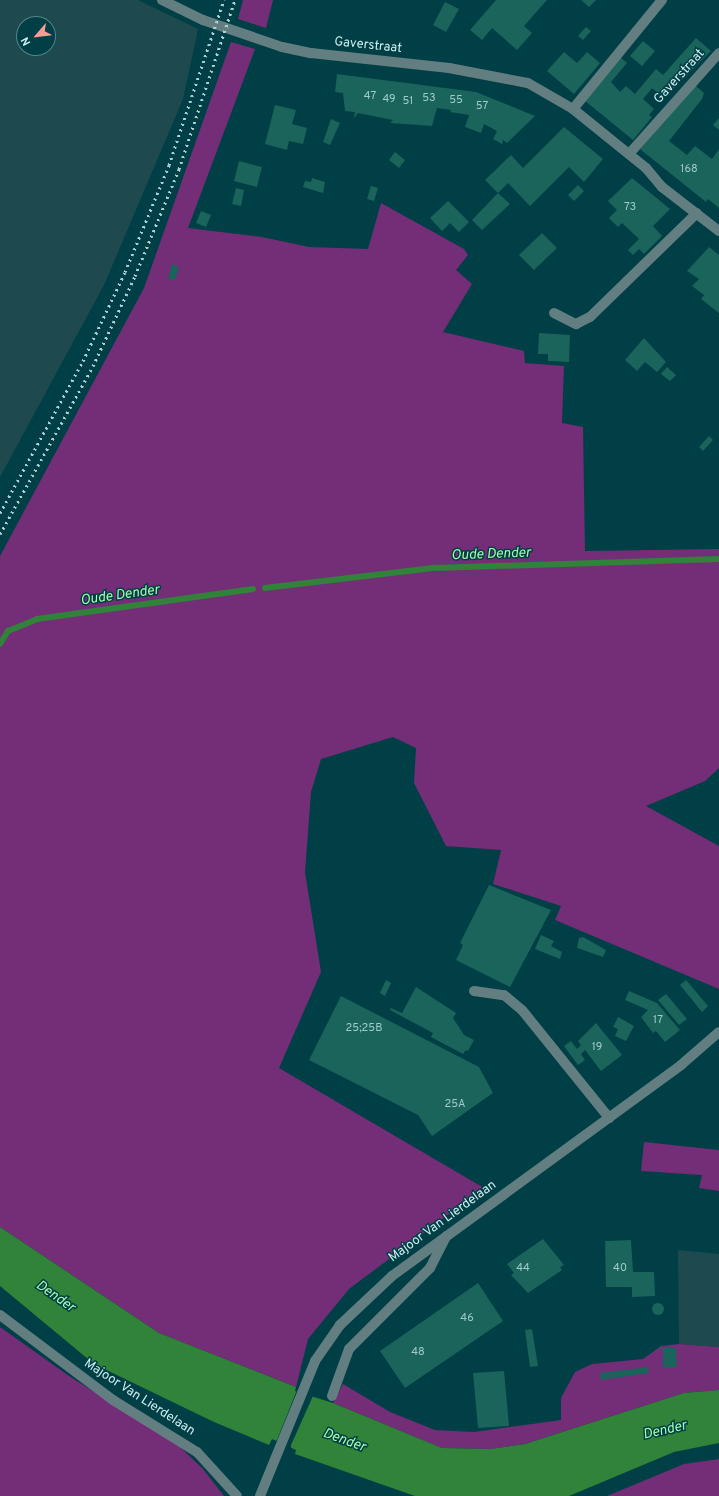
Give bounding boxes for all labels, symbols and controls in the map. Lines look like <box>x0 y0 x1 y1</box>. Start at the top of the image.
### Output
north arrow <box>16 16 56 56</box>
text: N <box>18 34 34 48</box>
street label: Gaverstraat <box>333 35 403 57</box>
street label: Gaverstraat <box>651 47 709 107</box>
house number: 47 <box>364 89 376 103</box>
house number: 53 <box>422 91 436 105</box>
house number: 49 <box>382 92 396 106</box>
house number: 55 <box>449 93 463 107</box>
house number: 51 <box>403 94 413 108</box>
house number: 57 <box>476 99 488 113</box>
house number: 168 <box>680 162 698 176</box>
house number: 73 <box>624 200 636 214</box>
water label: Oude Dender <box>451 545 531 565</box>
water label: Oude Dender <box>79 582 161 610</box>
house number: 17 <box>653 1013 663 1027</box>
house number: 25;25B <box>346 1021 382 1035</box>
house number: 19 <box>592 1040 602 1054</box>
house number: 25A <box>445 1097 465 1111</box>
street label: Majoor Van Lierdelaan <box>386 1178 500 1266</box>
house number: 44 <box>516 1261 530 1275</box>
house number: 40 <box>613 1261 627 1275</box>
water label: Dender <box>32 1277 78 1317</box>
house number: 46 <box>460 1311 474 1325</box>
house number: 48 <box>411 1345 425 1359</box>
street label: Majoor Van Lierdelaan <box>80 1356 198 1440</box>
water label: Dender <box>642 1418 688 1444</box>
water label: Dender <box>320 1426 368 1456</box>

